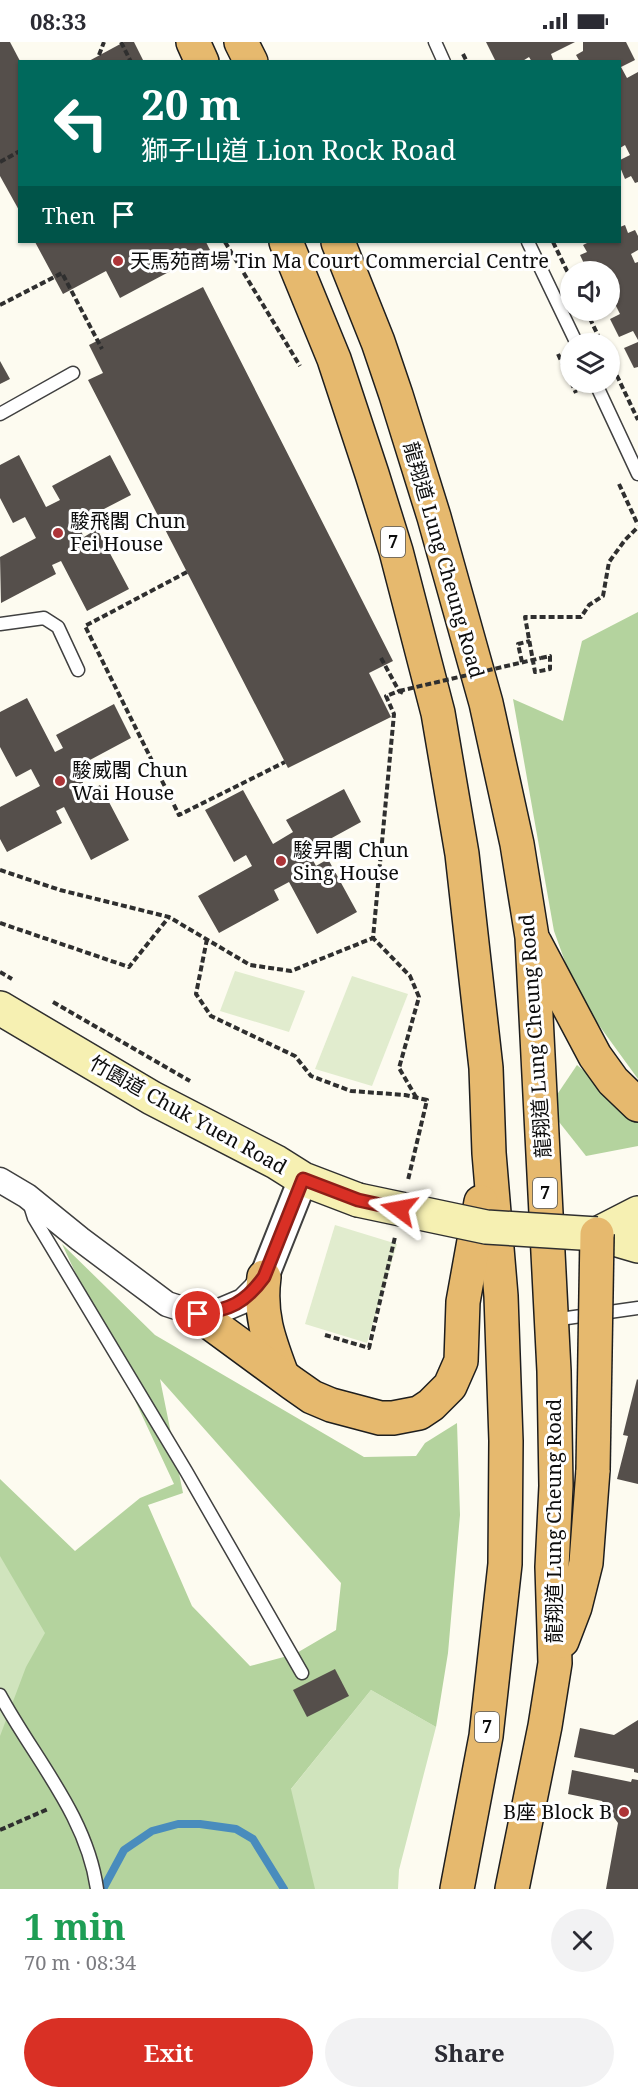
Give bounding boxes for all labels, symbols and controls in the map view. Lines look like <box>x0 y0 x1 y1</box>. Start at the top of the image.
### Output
text: 08:33 <box>30 6 86 36</box>
text: 20 m <box>141 75 241 132</box>
icon: left <box>42 84 120 162</box>
text: 獅子山道 Lion Rock Road <box>141 131 456 168</box>
icon: arrive <box>107 198 140 231</box>
text: Then <box>42 200 95 230</box>
place label: 天馬苑商場 Tin Ma Court Commercial Centre <box>130 247 549 274</box>
marker: 天馬苑商場 Tin Ma Court Commercial Centre <box>111 254 125 268</box>
map controls <box>560 261 620 393</box>
button: sound <box>560 261 620 321</box>
button: layers <box>560 333 620 393</box>
street label: 龍翔道 Lung Cheung Road <box>398 439 491 681</box>
place label: 駿飛閣 Chun Fei House <box>70 507 186 557</box>
marker: 駿飛閣 Chun Fei House <box>51 526 65 540</box>
road number: 7 <box>381 527 405 557</box>
place label: 駿威閣 Chun Wai House <box>72 756 188 806</box>
marker: 駿威閣 Chun Wai House <box>53 774 67 788</box>
place label: 駿昇閣 Chun Sing House <box>293 836 409 886</box>
marker: 駿昇閣 Chun Sing House <box>274 854 288 868</box>
street label: 龍翔道 Lung Cheung Road <box>513 913 557 1159</box>
street label: 竹園道 Chuk Yuen Road <box>85 1049 292 1180</box>
position arrow <box>367 1177 431 1241</box>
road number: 7 <box>533 1178 557 1208</box>
pin <box>172 1288 223 1339</box>
icon: arrive <box>181 1297 214 1330</box>
street label: 龍翔道 Lung Cheung Road <box>540 1399 567 1643</box>
road number: 7 <box>475 1712 499 1742</box>
place label: B座 Block B <box>503 1798 612 1825</box>
marker: B座 Block B <box>617 1805 631 1819</box>
text: 1 min <box>24 1902 126 1951</box>
button: close <box>551 1909 614 1972</box>
text: 70 m · 08:34 <box>24 1949 136 1976</box>
button: Exit <box>24 2018 313 2087</box>
button: Share <box>325 2018 614 2087</box>

